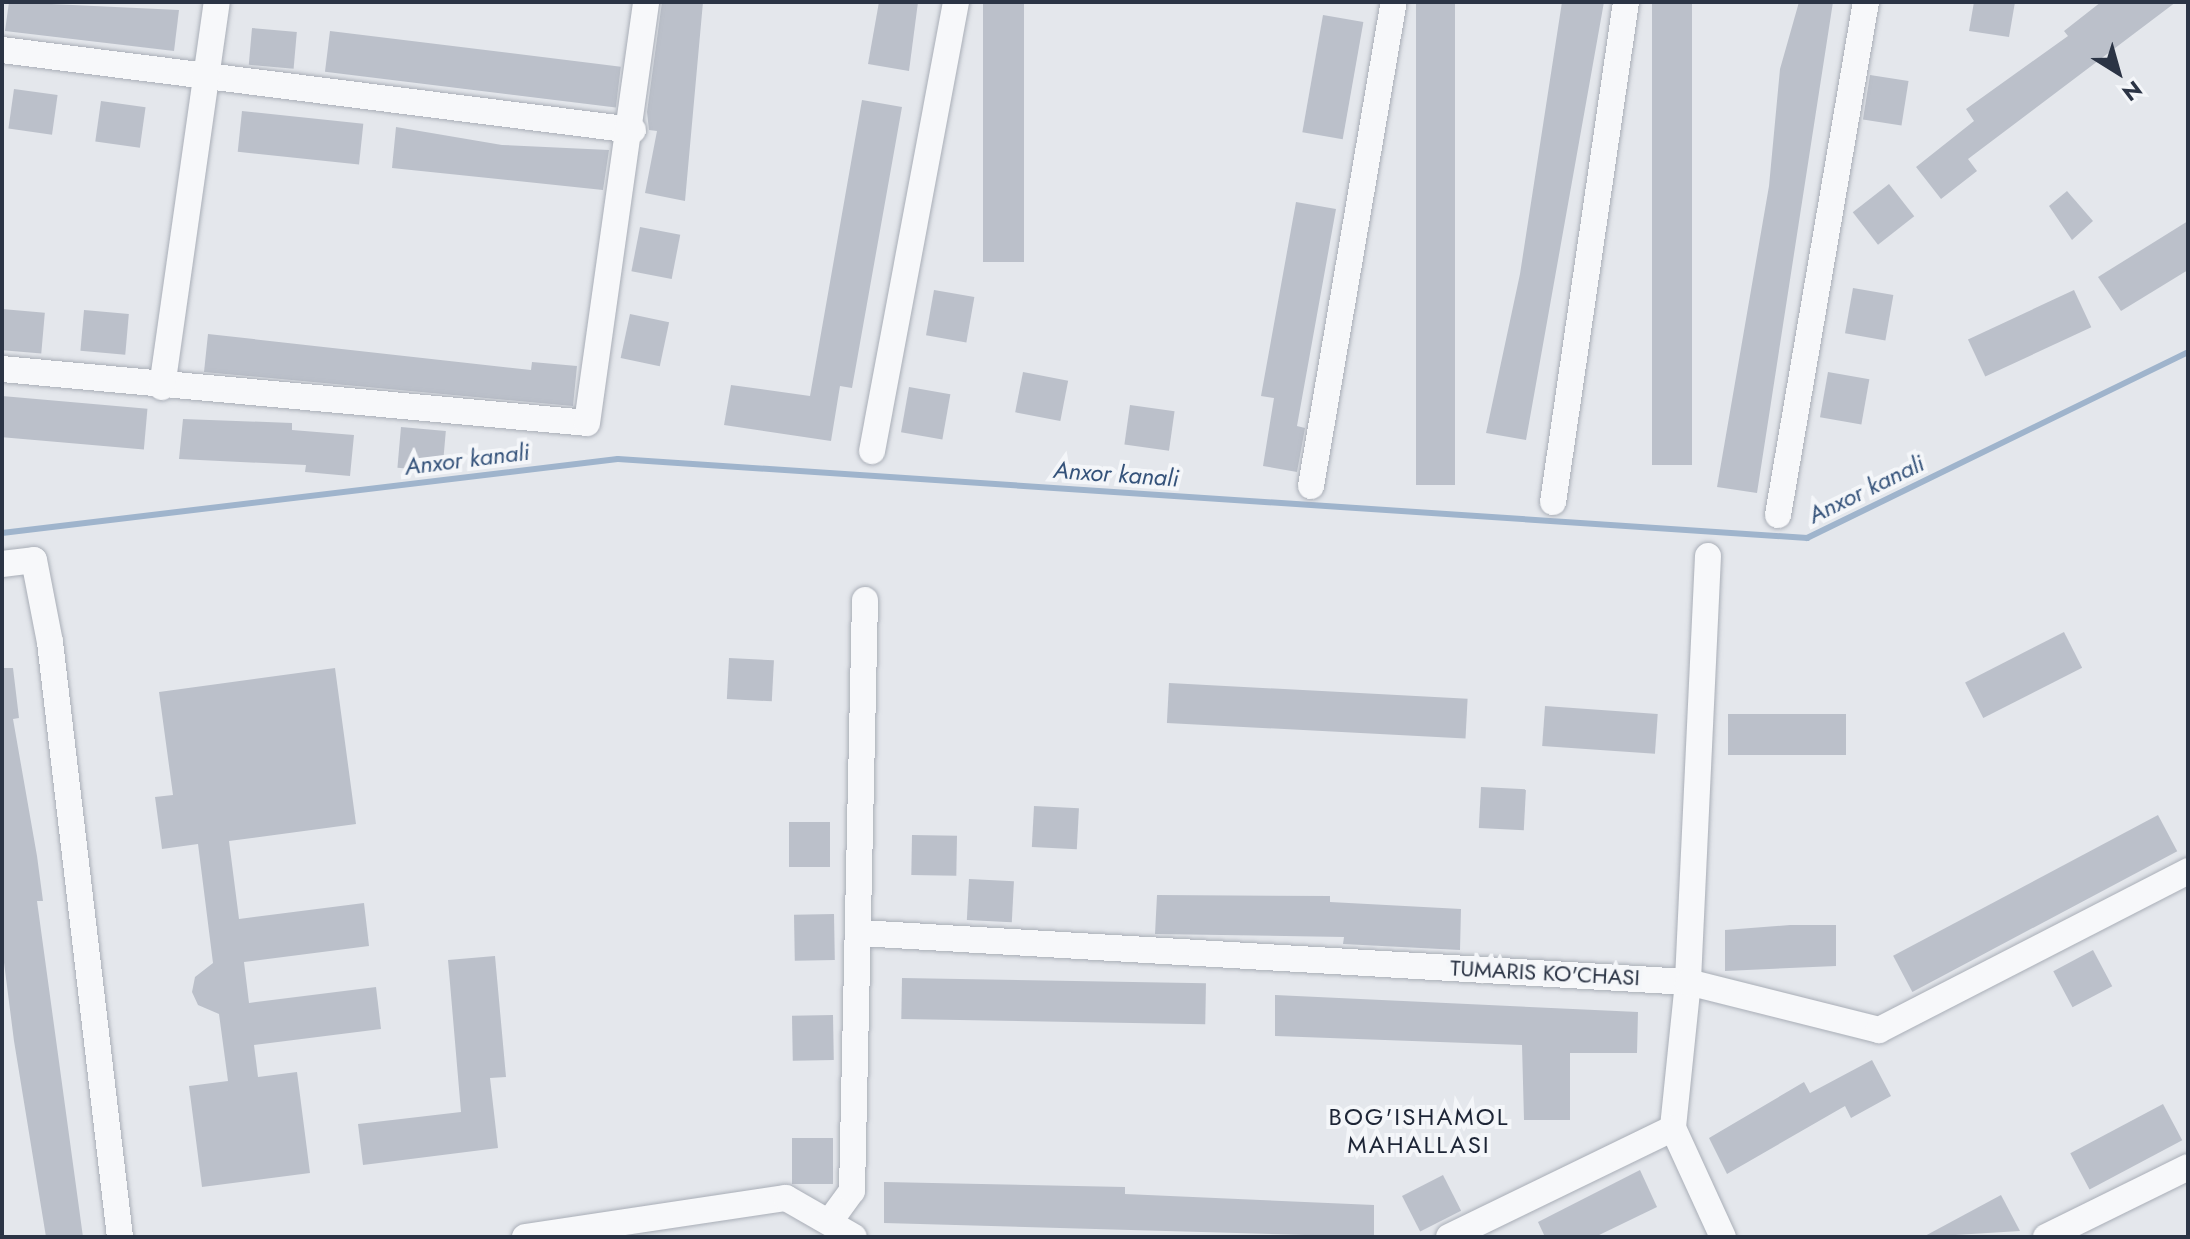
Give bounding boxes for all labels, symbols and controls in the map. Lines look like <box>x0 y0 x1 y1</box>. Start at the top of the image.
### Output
north arrow <box>2078 32 2158 112</box>
text: N <box>2116 73 2149 109</box>
water label: Anxor kanali <box>403 437 531 481</box>
water label: Anxor kanali <box>1803 449 1929 529</box>
water label: Anxor kanali <box>1052 455 1180 493</box>
street label: TUMARIS KO'CHASI <box>1450 955 1640 991</box>
district label: BOG'ISHAMOL MAHALLASI <box>1328 1103 1510 1159</box>

